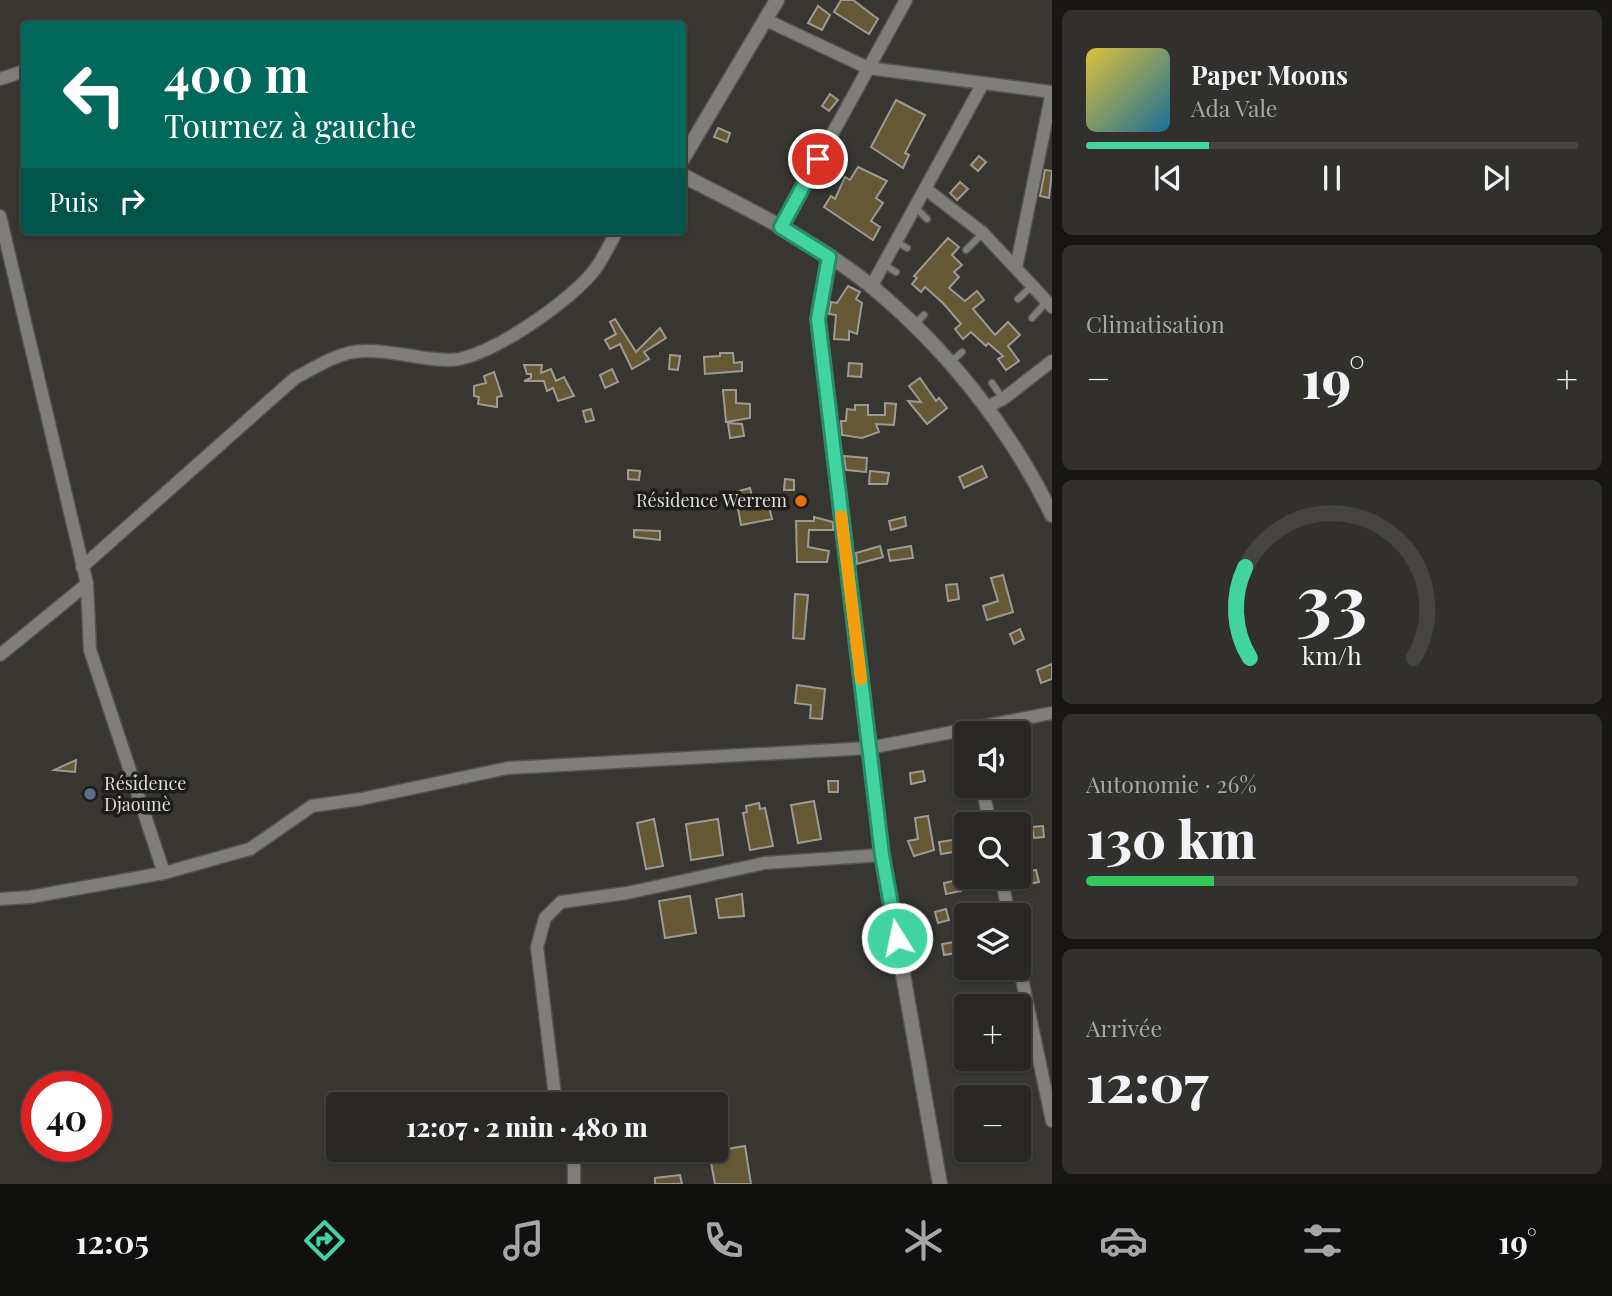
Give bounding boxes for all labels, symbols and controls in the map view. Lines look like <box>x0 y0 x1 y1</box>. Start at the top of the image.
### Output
text: 400 m <box>164 40 309 105</box>
icon: left <box>49 49 140 140</box>
text: Paper Moons <box>1191 57 1348 92</box>
text: Ada Vale <box>1191 92 1278 123</box>
text: Tournez à gauche <box>164 103 417 146</box>
pin <box>788 129 848 189</box>
icon: arrive <box>799 140 837 178</box>
icon: previous <box>1149 159 1187 197</box>
icon: pause <box>1313 159 1351 197</box>
icon: next <box>1477 159 1515 197</box>
icon: right <box>113 182 151 220</box>
text: Puis <box>49 184 99 219</box>
text: Climatisation <box>1086 308 1225 339</box>
text: 19° <box>1302 343 1365 412</box>
text: − <box>1086 352 1111 403</box>
text: + <box>1556 352 1578 403</box>
place label: Résidence Werrem <box>636 488 787 512</box>
marker: Résidence Werrem <box>793 493 809 509</box>
text: 33 <box>1296 549 1368 646</box>
text: km/h <box>1302 638 1362 671</box>
map controls <box>954 721 1031 1162</box>
button: sound <box>954 721 1031 798</box>
text: Autonomie · 26% <box>1086 768 1257 799</box>
place label: Résidence Djaounè <box>104 771 186 816</box>
marker: Résidence Djaounè <box>82 786 98 802</box>
text: 130 km <box>1086 803 1256 872</box>
button: search <box>954 812 1031 889</box>
position arrow <box>860 901 934 975</box>
button: layers <box>954 903 1031 980</box>
button: + <box>954 994 1031 1071</box>
text: Arrivée <box>1086 1012 1162 1043</box>
text: 12:07 <box>1086 1047 1209 1116</box>
speed limit sign: 40 <box>21 1071 112 1162</box>
button: − <box>954 1085 1031 1162</box>
text: 12:07 · 2 min · 480 m <box>406 1109 648 1144</box>
icon: directions <box>300 1216 349 1265</box>
icon: music <box>499 1216 548 1265</box>
icon: phone <box>699 1216 748 1265</box>
icon: climate <box>899 1216 948 1265</box>
icon: car <box>1099 1216 1148 1265</box>
icon: filters <box>1298 1216 1347 1265</box>
text: 12:05 <box>75 1219 149 1262</box>
text: 19° <box>1498 1219 1537 1262</box>

